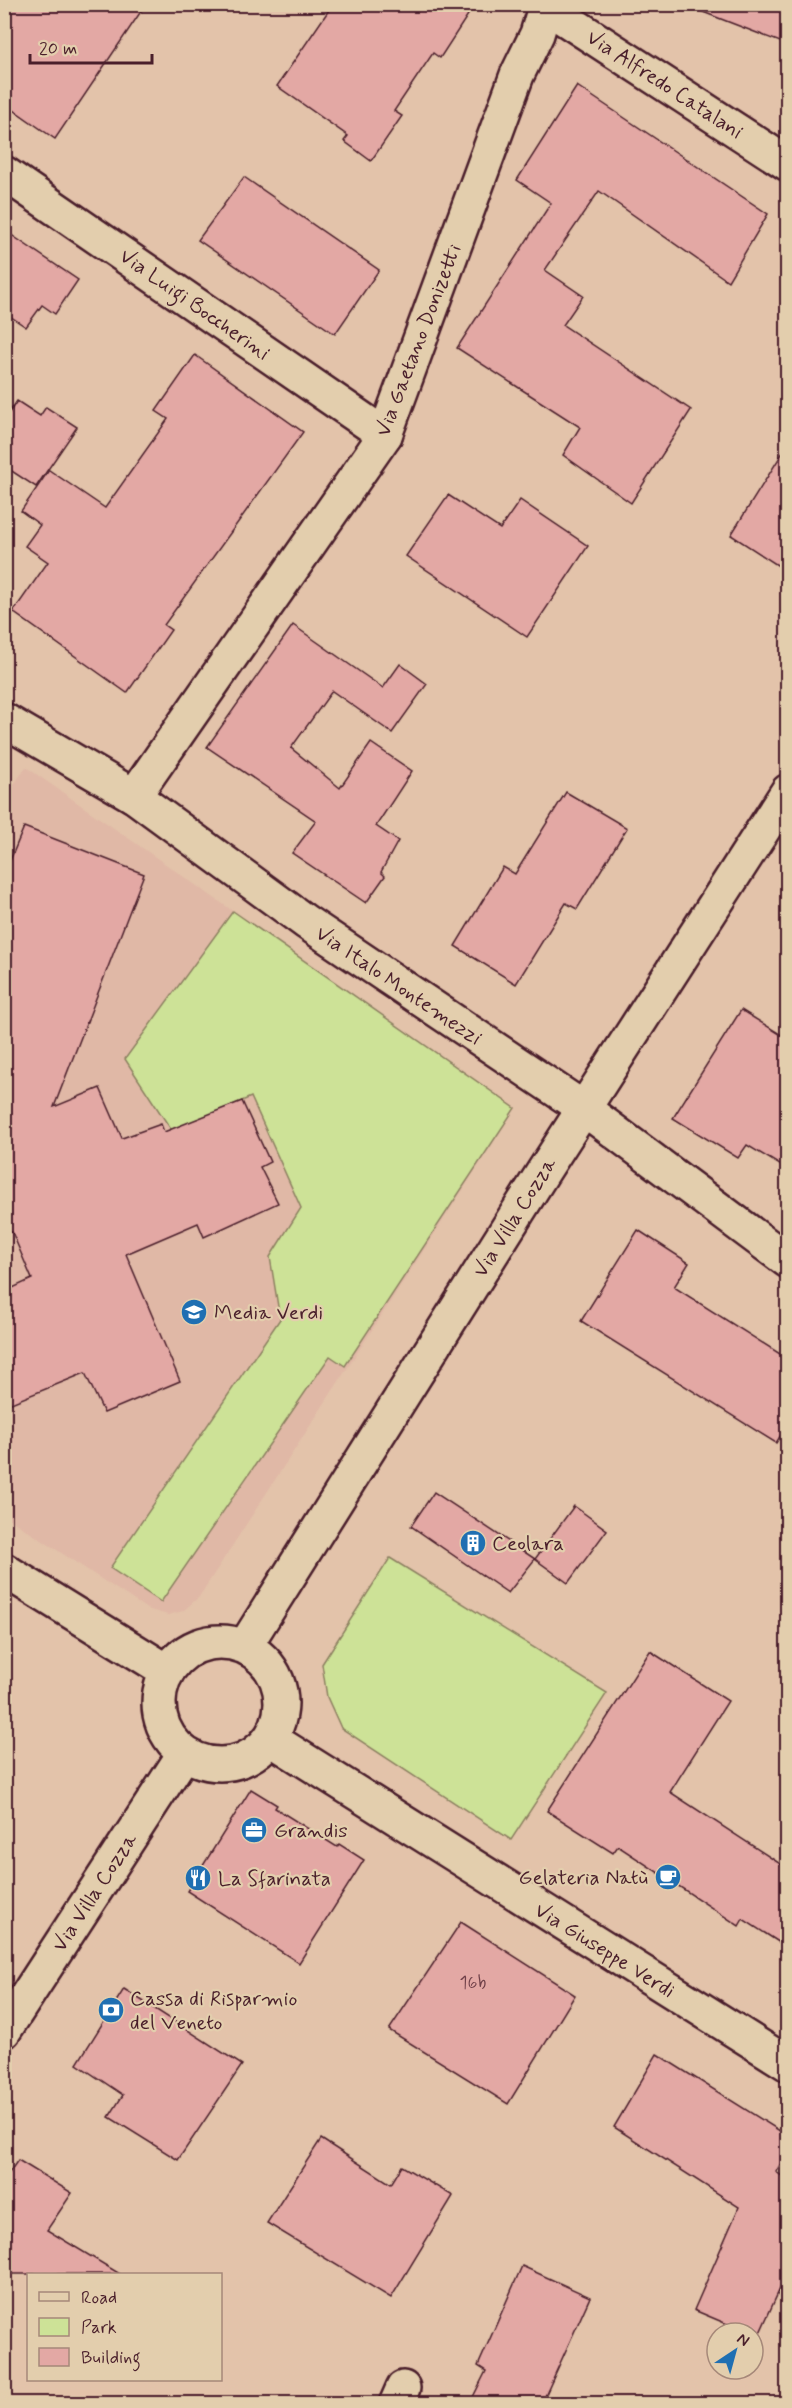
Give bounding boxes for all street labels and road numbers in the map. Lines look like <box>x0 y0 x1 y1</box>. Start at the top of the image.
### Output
street label: Via Alfredo Catalani <box>581 24 748 146</box>
street label: Via Gaetano Donizetti <box>369 240 469 441</box>
street label: Via Luigi Boccherini <box>112 242 275 369</box>
street label: Via Italo Montemezzi <box>310 920 487 1052</box>
street label: Via Villa Cozza <box>467 1152 563 1283</box>
street label: Via Villa Cozza <box>46 1827 144 1957</box>
street label: Via Giuseppe Verdi <box>529 1896 680 2005</box>

